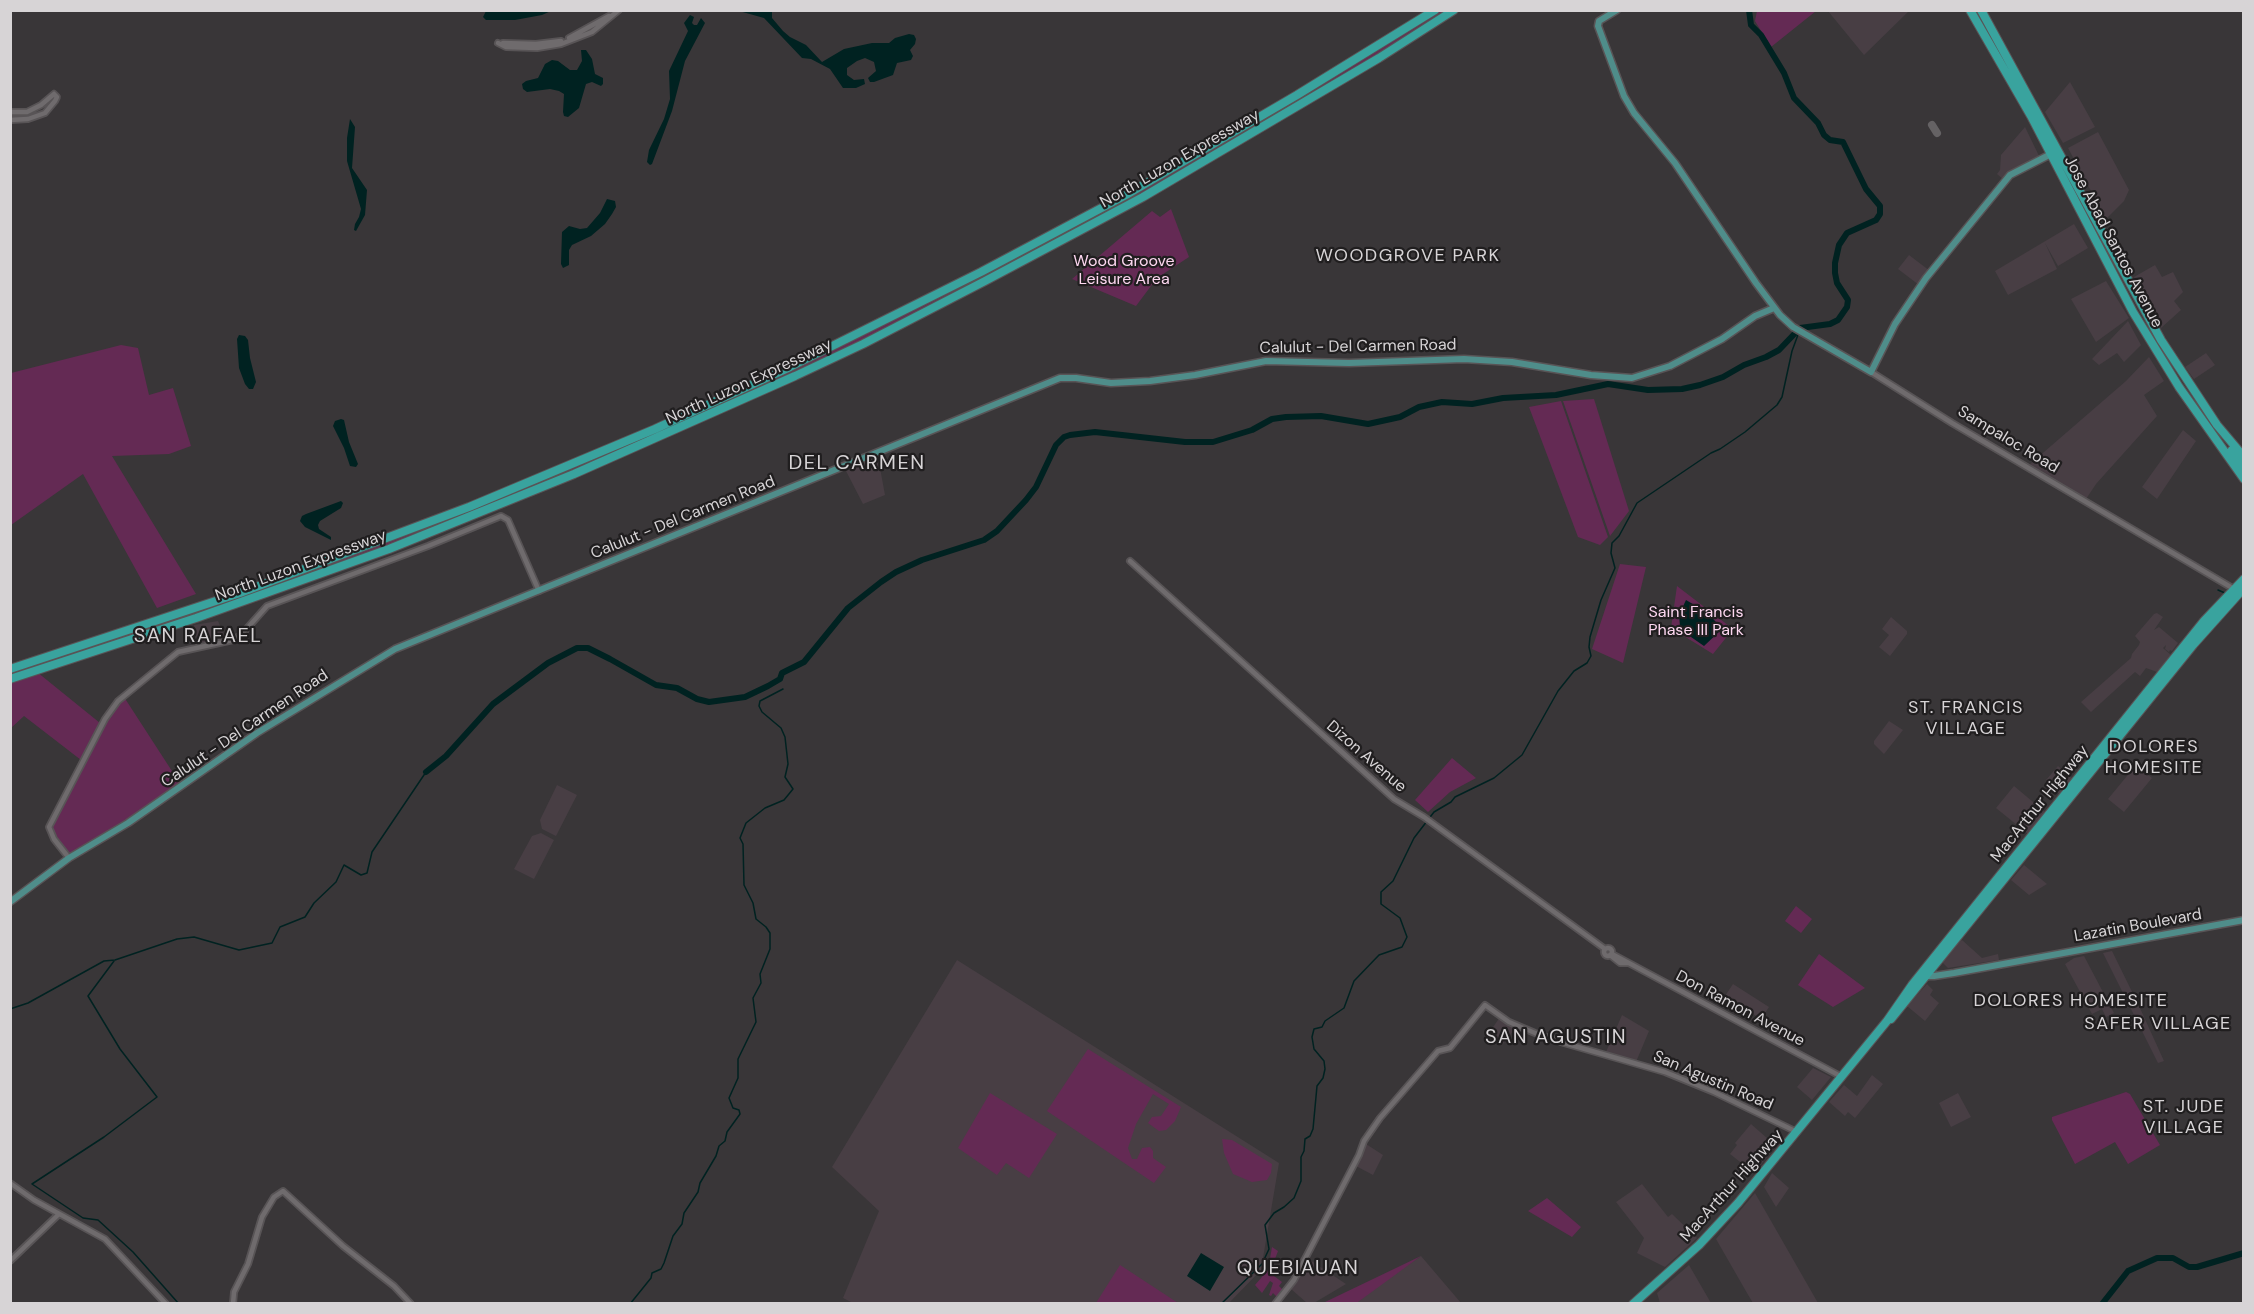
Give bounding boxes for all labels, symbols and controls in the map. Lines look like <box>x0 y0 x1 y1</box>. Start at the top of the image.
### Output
street label: North Luzon Expressway <box>1097 105 1263 213</box>
street label: Jose Abad Santos Avenue <box>2059 153 2167 331</box>
district label: WOODGROVE PARK <box>1315 245 1501 267</box>
park label: Wood Groove Leisure Area <box>1073 252 1175 290</box>
street label: North Luzon Expressway <box>663 335 835 429</box>
street label: Calulut - Del Carmen Road <box>1259 336 1457 358</box>
street label: Sampaloc Road <box>1954 402 2062 478</box>
district label: DEL CARMEN <box>788 452 926 476</box>
street label: Calulut - Del Carmen Road <box>588 472 778 564</box>
street label: North Luzon Expressway <box>213 526 389 606</box>
park label: Saint Francis Phase III Park <box>1648 603 1744 641</box>
district label: SAN RAFAEL <box>134 625 262 649</box>
street label: Calulut - Del Carmen Road <box>158 666 332 792</box>
district label: ST. FRANCIS VILLAGE <box>1908 697 2024 740</box>
street label: Dizon Avenue <box>1322 717 1410 797</box>
district label: DOLORES HOMESITE <box>2105 736 2203 778</box>
street label: MacArthur Highway <box>1987 742 2093 866</box>
street label: Lazatin Boulevard <box>2073 905 2203 947</box>
street label: Don Ramon Avenue <box>1672 967 1808 1051</box>
district label: DOLORES HOMESITE <box>1973 990 2169 1012</box>
district label: SAFER VILLAGE <box>2084 1013 2232 1035</box>
district label: SAN AGUSTIN <box>1485 1026 1627 1050</box>
street label: San Agustin Road <box>1650 1047 1776 1115</box>
district label: ST. JUDE VILLAGE <box>2143 1096 2225 1138</box>
street label: MacArthur Highway <box>1676 1126 1788 1246</box>
district label: QUEBIAUAN <box>1237 1257 1359 1281</box>

